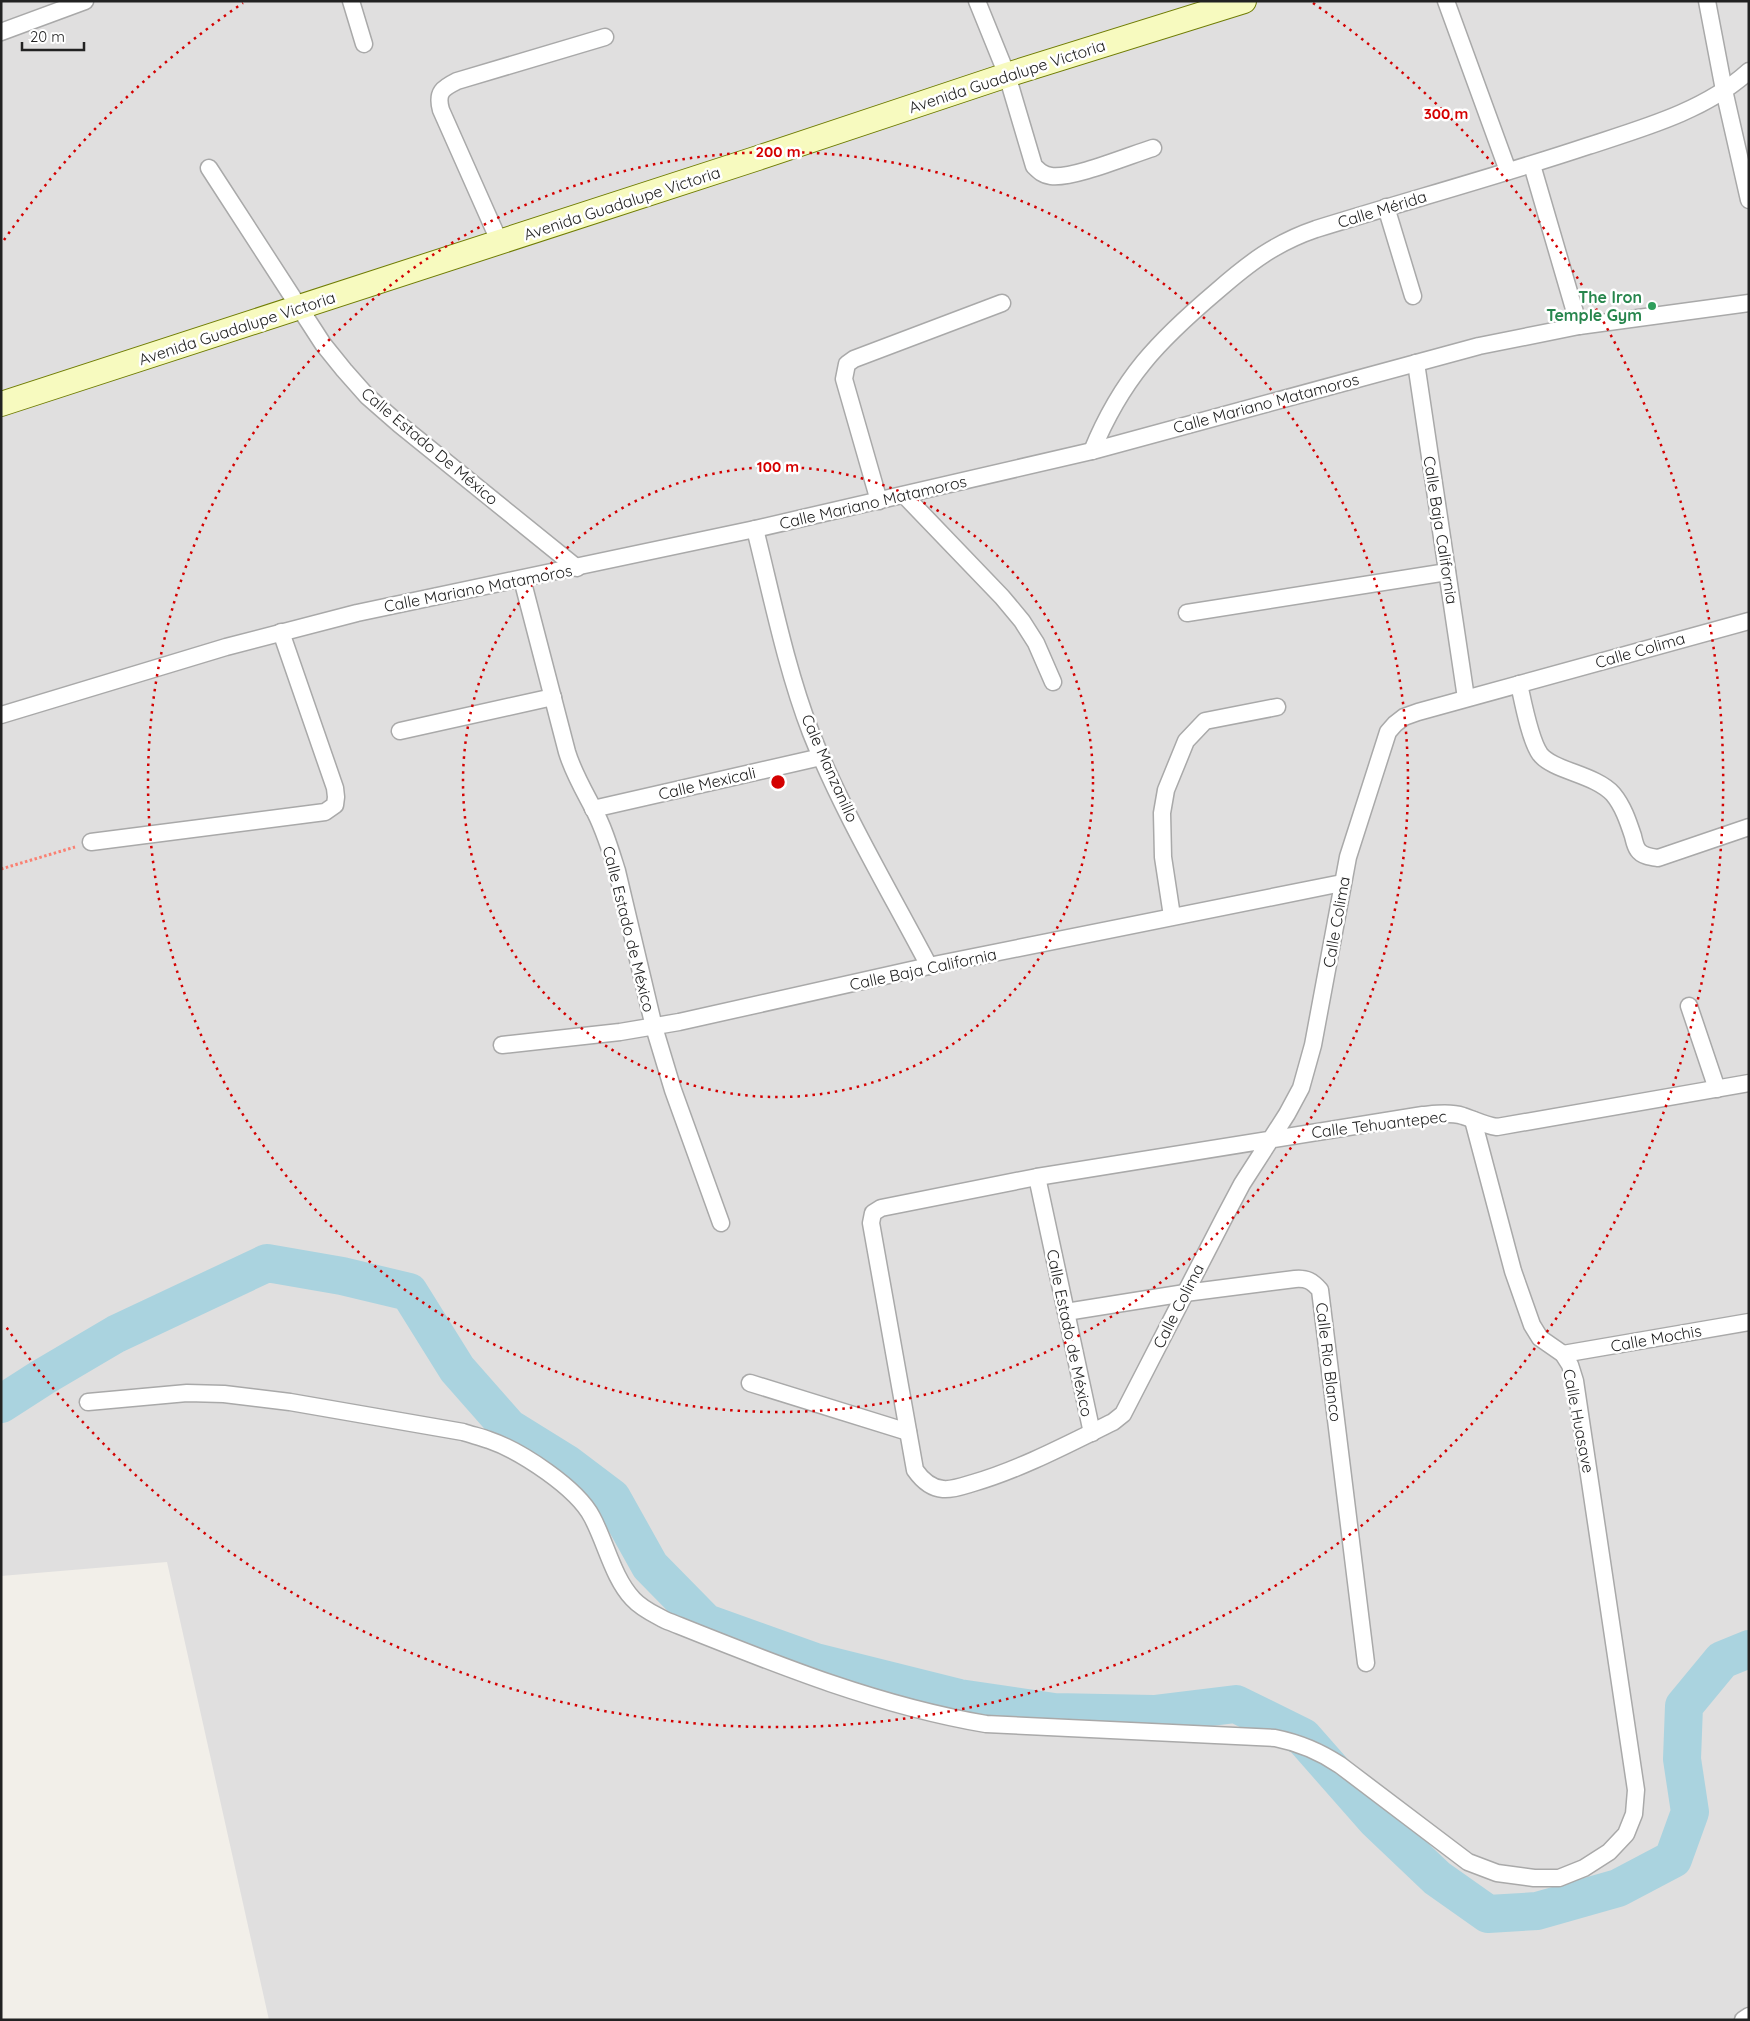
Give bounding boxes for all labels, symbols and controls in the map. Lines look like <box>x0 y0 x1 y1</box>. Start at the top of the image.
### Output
scale bar <box>22 20 85 52</box>
text: 20 m <box>30 27 65 46</box>
street label: Avenida Guadalupe Victoria <box>906 35 1108 117</box>
text: 300 m <box>1424 104 1468 123</box>
text: 200 m <box>756 142 801 161</box>
street label: Avenida Guadalupe Victoria <box>521 162 723 244</box>
street label: Calle Mérida <box>1335 186 1429 232</box>
street label: Avenida Guadalupe Victoria <box>136 287 338 369</box>
place label: The Iron Temple Gym <box>1546 287 1642 325</box>
marker: The Iron Temple Gym <box>1646 300 1658 312</box>
street label: Calle Mariano Matamoros <box>1171 369 1361 437</box>
street label: Calle Estado De México <box>357 383 503 509</box>
street label: Calle Baja California <box>1419 454 1463 606</box>
text: 100 m <box>757 457 799 476</box>
street label: Calle Mariano Matamoros <box>777 471 969 533</box>
street label: Calle Mariano Matamoros <box>382 560 574 616</box>
street label: Calle Colima <box>1593 628 1687 672</box>
street label: Cale Manzanillo <box>797 711 863 825</box>
street label: Calle Mexicali <box>656 762 758 804</box>
centre of rings <box>769 773 787 791</box>
street label: Calle Estado de México <box>599 844 659 1014</box>
street label: Calle Colima <box>1318 875 1354 969</box>
street label: Calle Baja California <box>848 944 998 994</box>
street label: Calle Tehuantepec <box>1310 1106 1448 1142</box>
street label: Calle Estado de México <box>1042 1247 1098 1419</box>
street label: Calle Colima <box>1148 1260 1208 1352</box>
street label: Calle Rio Blanco <box>1312 1301 1346 1423</box>
street label: Calle Mochis <box>1609 1320 1703 1356</box>
street label: Calle Huasave <box>1559 1367 1599 1475</box>

